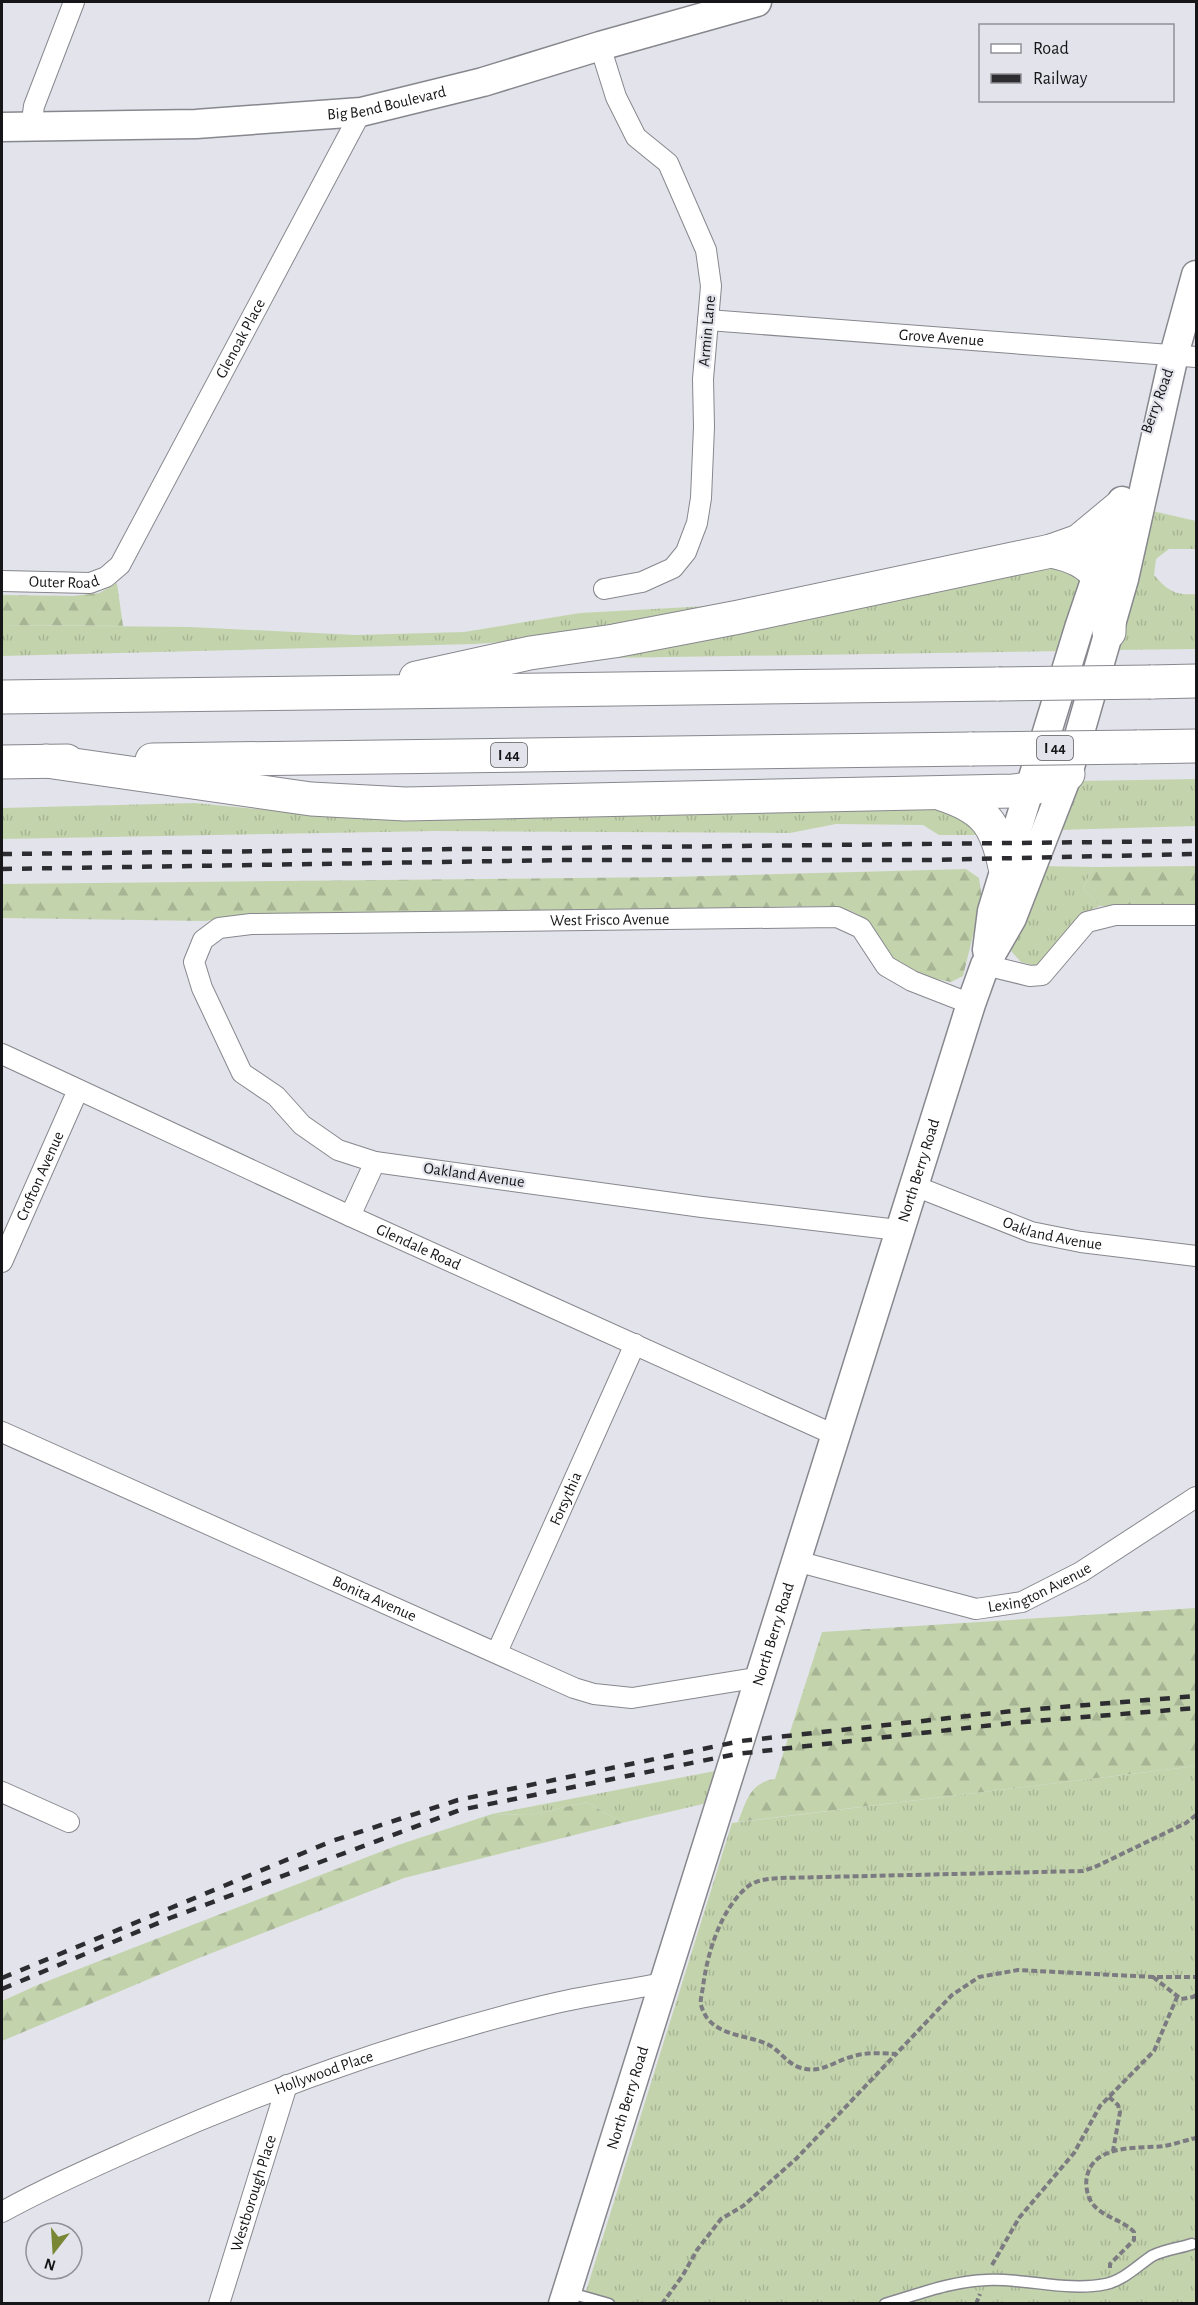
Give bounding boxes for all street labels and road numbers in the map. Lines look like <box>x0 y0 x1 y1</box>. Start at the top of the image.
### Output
street label: Big Bend Boulevard <box>327 83 447 122</box>
street label: Armin Lane <box>696 295 718 367</box>
street label: Glenoak Place <box>213 296 268 381</box>
street label: Grove Avenue <box>898 326 984 349</box>
street label: Berry Road <box>1138 366 1177 436</box>
street label: Outer Road <box>29 572 101 591</box>
road number: I 44 <box>1037 736 1073 760</box>
road number: I 44 <box>491 743 527 767</box>
street label: West Frisco Avenue <box>550 911 669 928</box>
street label: North Berry Road <box>895 1117 942 1224</box>
street label: Crofton Avenue <box>13 1129 67 1223</box>
street label: Oakland Avenue <box>422 1160 526 1190</box>
street label: Oakland Avenue <box>1000 1214 1103 1253</box>
street label: Glendale Road <box>374 1221 463 1273</box>
street label: Forsythia <box>547 1470 585 1528</box>
street label: Lexington Avenue <box>987 1560 1094 1615</box>
street label: Bonita Avenue <box>330 1573 419 1624</box>
street label: North Berry Road <box>750 1581 797 1688</box>
street label: North Berry Road <box>604 2044 651 2151</box>
street label: Hollywood Place <box>272 2048 375 2098</box>
street label: Westborough Place <box>228 2133 279 2253</box>

